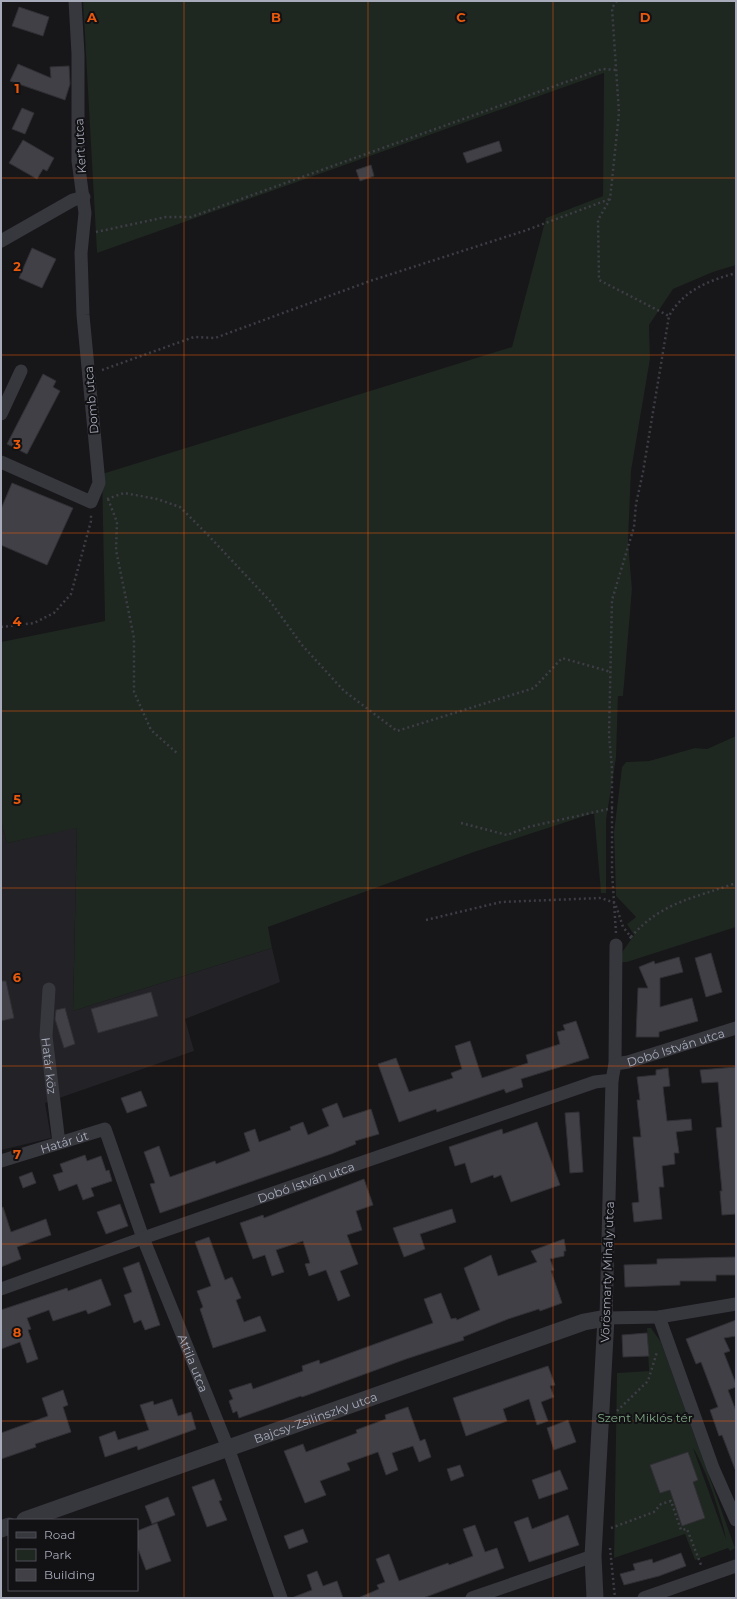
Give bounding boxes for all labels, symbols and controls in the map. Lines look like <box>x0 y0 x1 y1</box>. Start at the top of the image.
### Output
text: A <box>86 9 98 25</box>
text: B <box>271 9 281 25</box>
text: C <box>456 9 466 25</box>
text: D <box>640 9 651 25</box>
text: 1 <box>14 80 20 96</box>
street label: Kert utca <box>71 118 89 174</box>
text: 2 <box>13 258 21 274</box>
street label: Domb utca <box>81 365 101 435</box>
text: 3 <box>12 436 21 452</box>
text: 4 <box>13 613 22 629</box>
text: 5 <box>13 791 21 807</box>
text: 6 <box>13 969 22 985</box>
street label: Dobó István utca <box>625 1025 726 1069</box>
street label: Határ köz <box>39 1036 60 1095</box>
street label: Határ út <box>38 1127 90 1156</box>
text: 7 <box>13 1146 21 1162</box>
street label: Dobó István utca <box>255 1158 356 1206</box>
street label: Vörösmarty Mihály utca <box>597 1201 617 1343</box>
text: 8 <box>13 1324 22 1340</box>
street label: Attila utca <box>175 1332 212 1394</box>
street label: Bajcsy-Zsilinszky utca <box>252 1388 379 1446</box>
park label: Szent Miklós tér <box>597 1410 693 1425</box>
legend <box>8 1519 138 1591</box>
text: Road <box>44 1527 75 1542</box>
text: Park <box>44 1547 72 1562</box>
text: Building <box>44 1567 95 1582</box>

